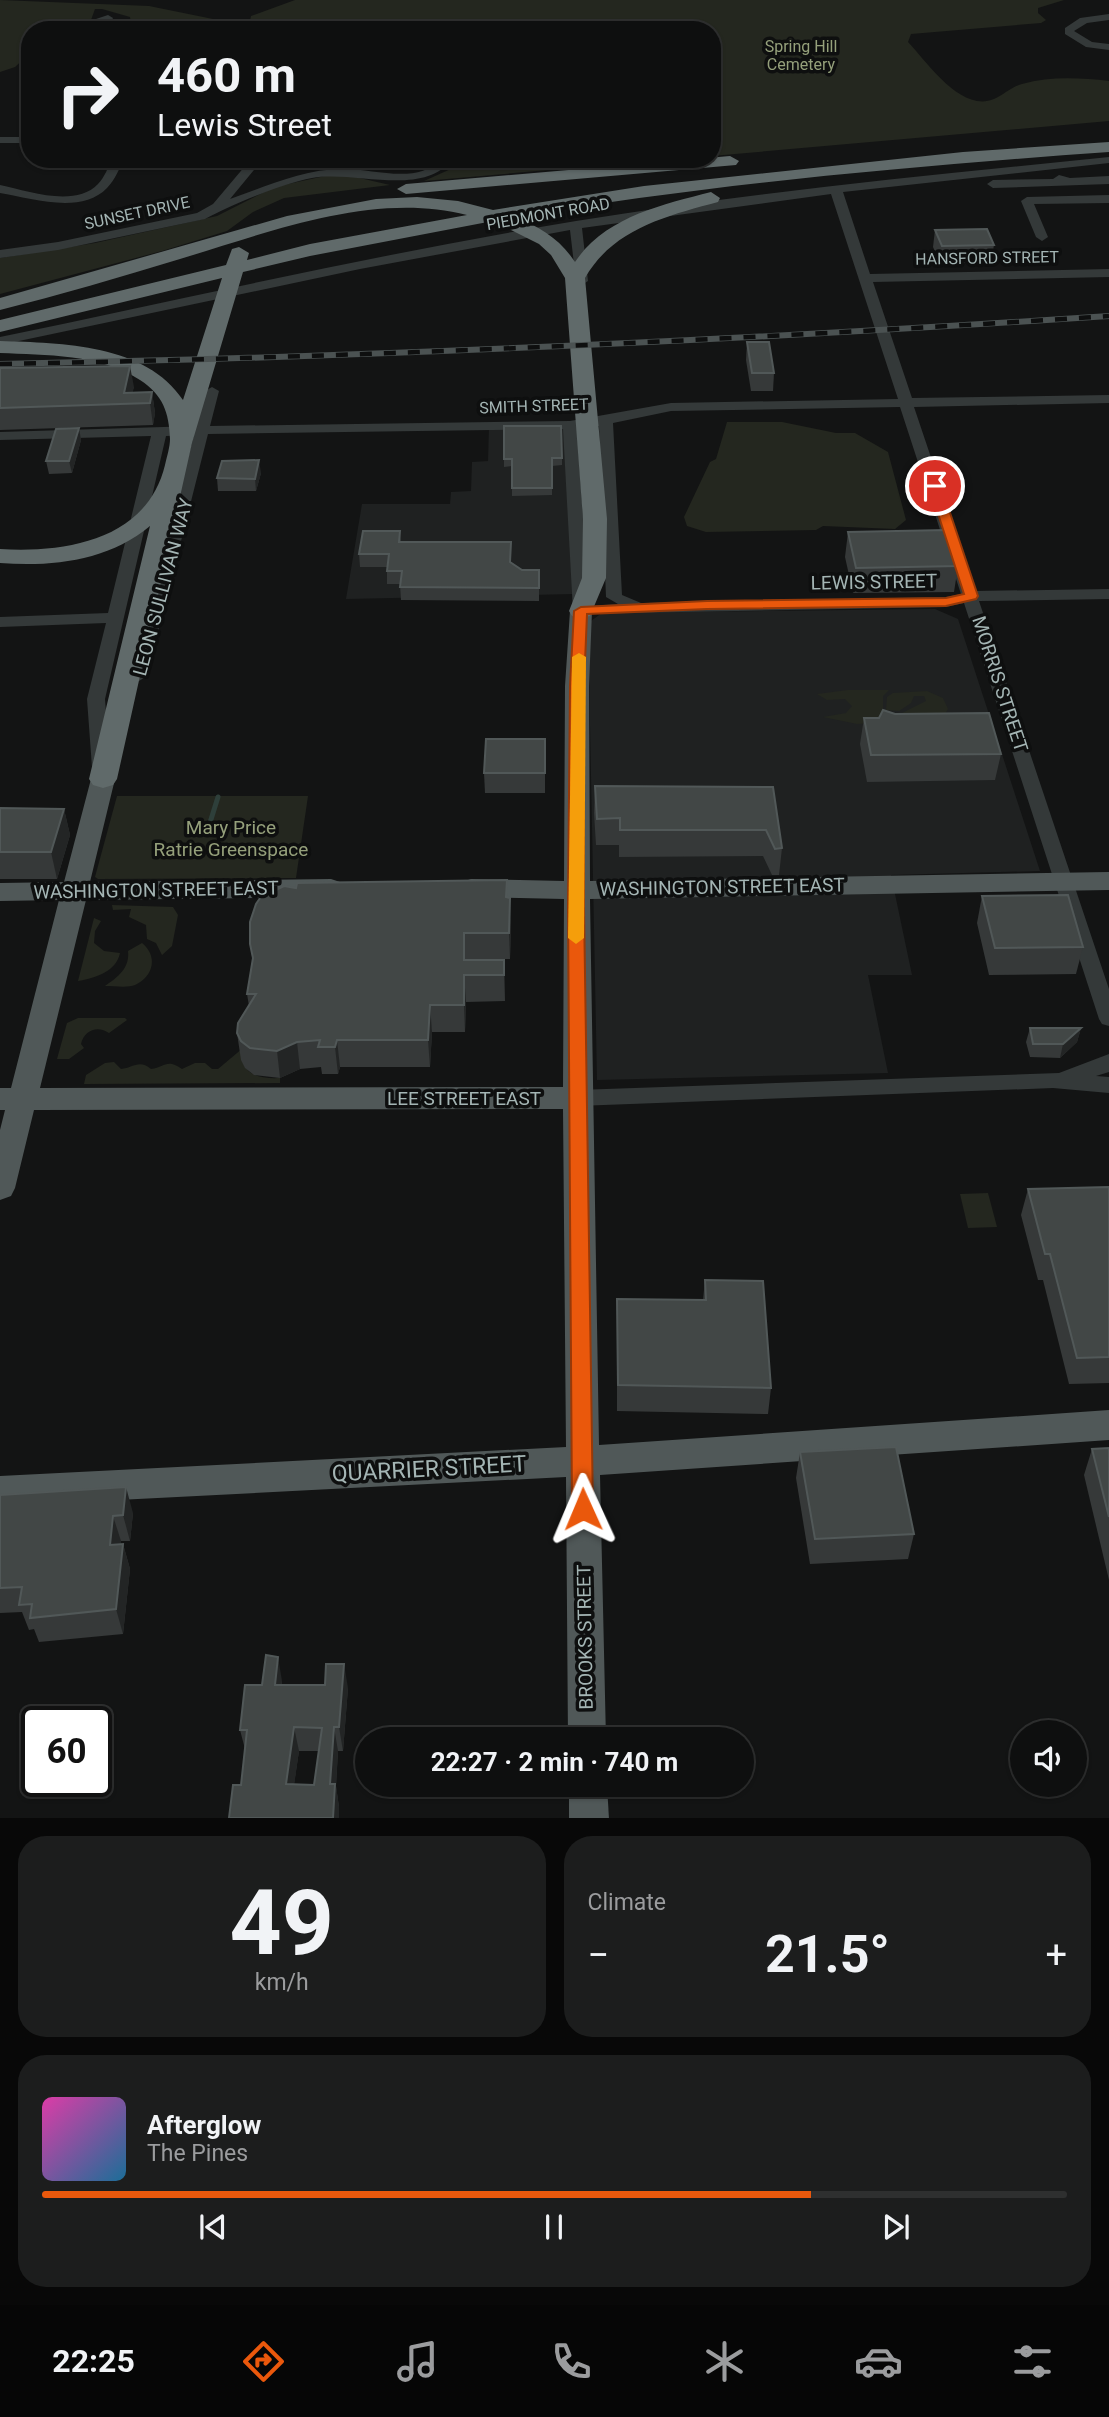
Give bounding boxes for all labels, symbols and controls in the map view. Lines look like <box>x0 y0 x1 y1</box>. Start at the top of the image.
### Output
park label: Spring Hill Cemetery <box>765 37 837 74</box>
text: 460 m <box>157 47 296 104</box>
icon: right <box>42 49 133 140</box>
text: Lewis Street <box>157 106 332 144</box>
street label: SUNSET DRIVE <box>83 193 191 233</box>
street label: PIEDMONT ROAD <box>485 194 611 234</box>
street label: HANSFORD STREET <box>915 247 1060 269</box>
street label: SMITH STREET <box>479 395 589 417</box>
pin <box>905 456 965 516</box>
icon: arrive <box>916 467 954 505</box>
street label: LEON SULLIVAN WAY <box>128 495 198 678</box>
street label: LEWIS STREET <box>811 569 937 595</box>
street label: MORRIS STREET <box>967 613 1033 755</box>
park label: Mary Price Ratrie Greenspace <box>154 816 308 861</box>
street label: WASHINGTON STREET EAST <box>599 873 845 901</box>
street label: WASHINGTON STREET EAST <box>33 876 279 904</box>
street label: LEE STREET EAST <box>387 1087 541 1110</box>
street label: QUARRIER STREET <box>331 1450 527 1488</box>
position arrow <box>546 1472 620 1546</box>
street label: BROOKS STREET <box>572 1564 598 1710</box>
speed limit sign: 60 <box>21 1706 112 1797</box>
map controls <box>1010 1720 1087 1797</box>
button: sound <box>1010 1720 1087 1797</box>
text: 22:27 · 2 min · 740 m <box>431 1747 678 1777</box>
text: 49 <box>230 1870 334 1976</box>
text: Climate <box>588 1889 666 1916</box>
text: 21.5° <box>765 1924 890 1985</box>
text: − <box>588 1933 609 1977</box>
text: + <box>1045 1933 1067 1977</box>
text: km/h <box>255 1969 309 1996</box>
text: Afterglow <box>147 2110 261 2140</box>
text: The Pines <box>147 2140 248 2167</box>
icon: previous <box>194 2208 232 2246</box>
icon: pause <box>535 2208 573 2246</box>
icon: next <box>877 2208 915 2246</box>
icon: directions <box>239 2337 288 2386</box>
icon: music <box>393 2337 442 2386</box>
icon: phone <box>547 2337 596 2386</box>
icon: climate <box>700 2337 749 2386</box>
icon: car <box>854 2337 903 2386</box>
icon: filters <box>1008 2337 1057 2386</box>
text: 22:25 <box>52 2342 135 2380</box>

